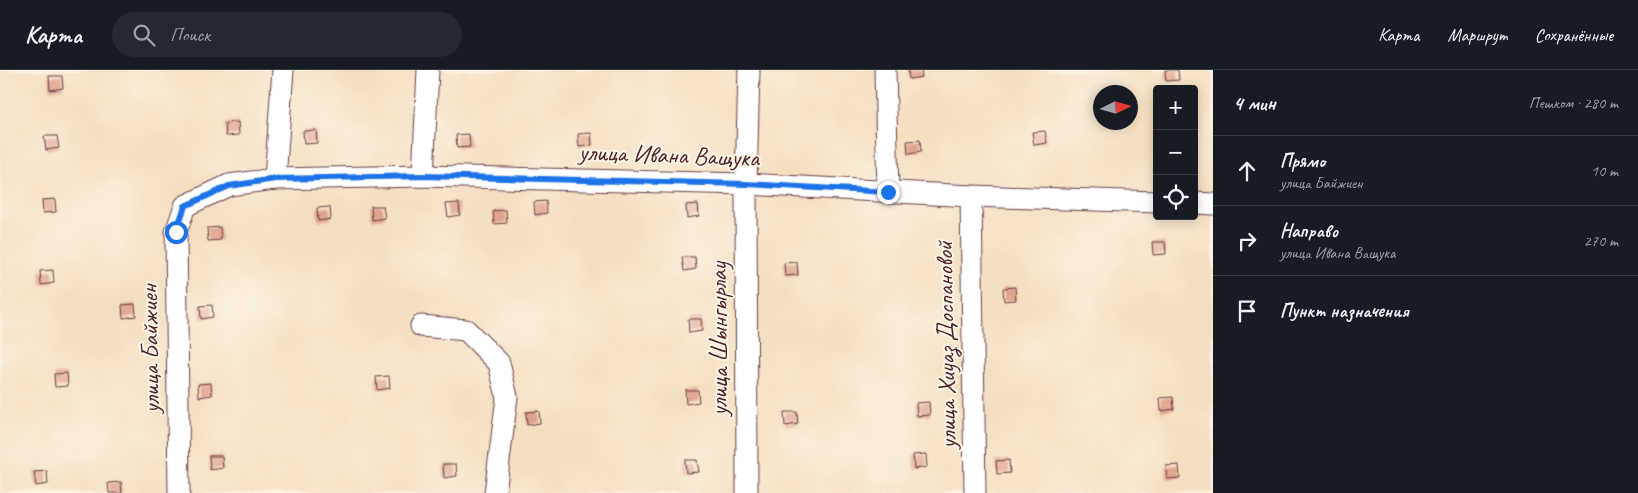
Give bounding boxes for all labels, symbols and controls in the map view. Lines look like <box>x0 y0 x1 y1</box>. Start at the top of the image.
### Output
search box <box>112 12 462 57</box>
text: Карта <box>25 20 82 50</box>
icon: search <box>130 21 158 49</box>
text: Поиск <box>170 23 210 47</box>
text: Карта <box>1378 24 1419 46</box>
text: Маршрут <box>1447 24 1507 46</box>
text: Сохранённые <box>1535 24 1613 46</box>
north arrow <box>1093 85 1138 130</box>
map controls <box>1153 85 1198 220</box>
button: + <box>1153 85 1198 130</box>
text: 4 мин <box>1233 90 1276 116</box>
text: Пешком · 280 m <box>1529 93 1618 113</box>
button: − <box>1153 130 1198 175</box>
street label: улица Ивана Ващука <box>576 136 762 174</box>
text: Прямо <box>1280 149 1325 173</box>
icon: ahead <box>1233 157 1261 185</box>
text: 10 m <box>1591 161 1618 181</box>
text: улица Байжиен <box>1280 173 1363 193</box>
button: locate <box>1153 175 1198 220</box>
route end <box>877 181 900 204</box>
text: Направо <box>1280 219 1338 243</box>
route start <box>165 221 188 244</box>
icon: right <box>1233 227 1261 255</box>
text: 270 m <box>1584 231 1618 251</box>
street label: улица Хиуаз Доспановой <box>928 239 965 451</box>
text: улица Ивана Ващука <box>1280 243 1395 263</box>
street label: улица Шынгырлау <box>703 261 735 418</box>
street label: улица Байжиен <box>133 282 167 416</box>
icon: arrive <box>1233 297 1261 325</box>
text: Пункт назначения <box>1280 299 1409 323</box>

